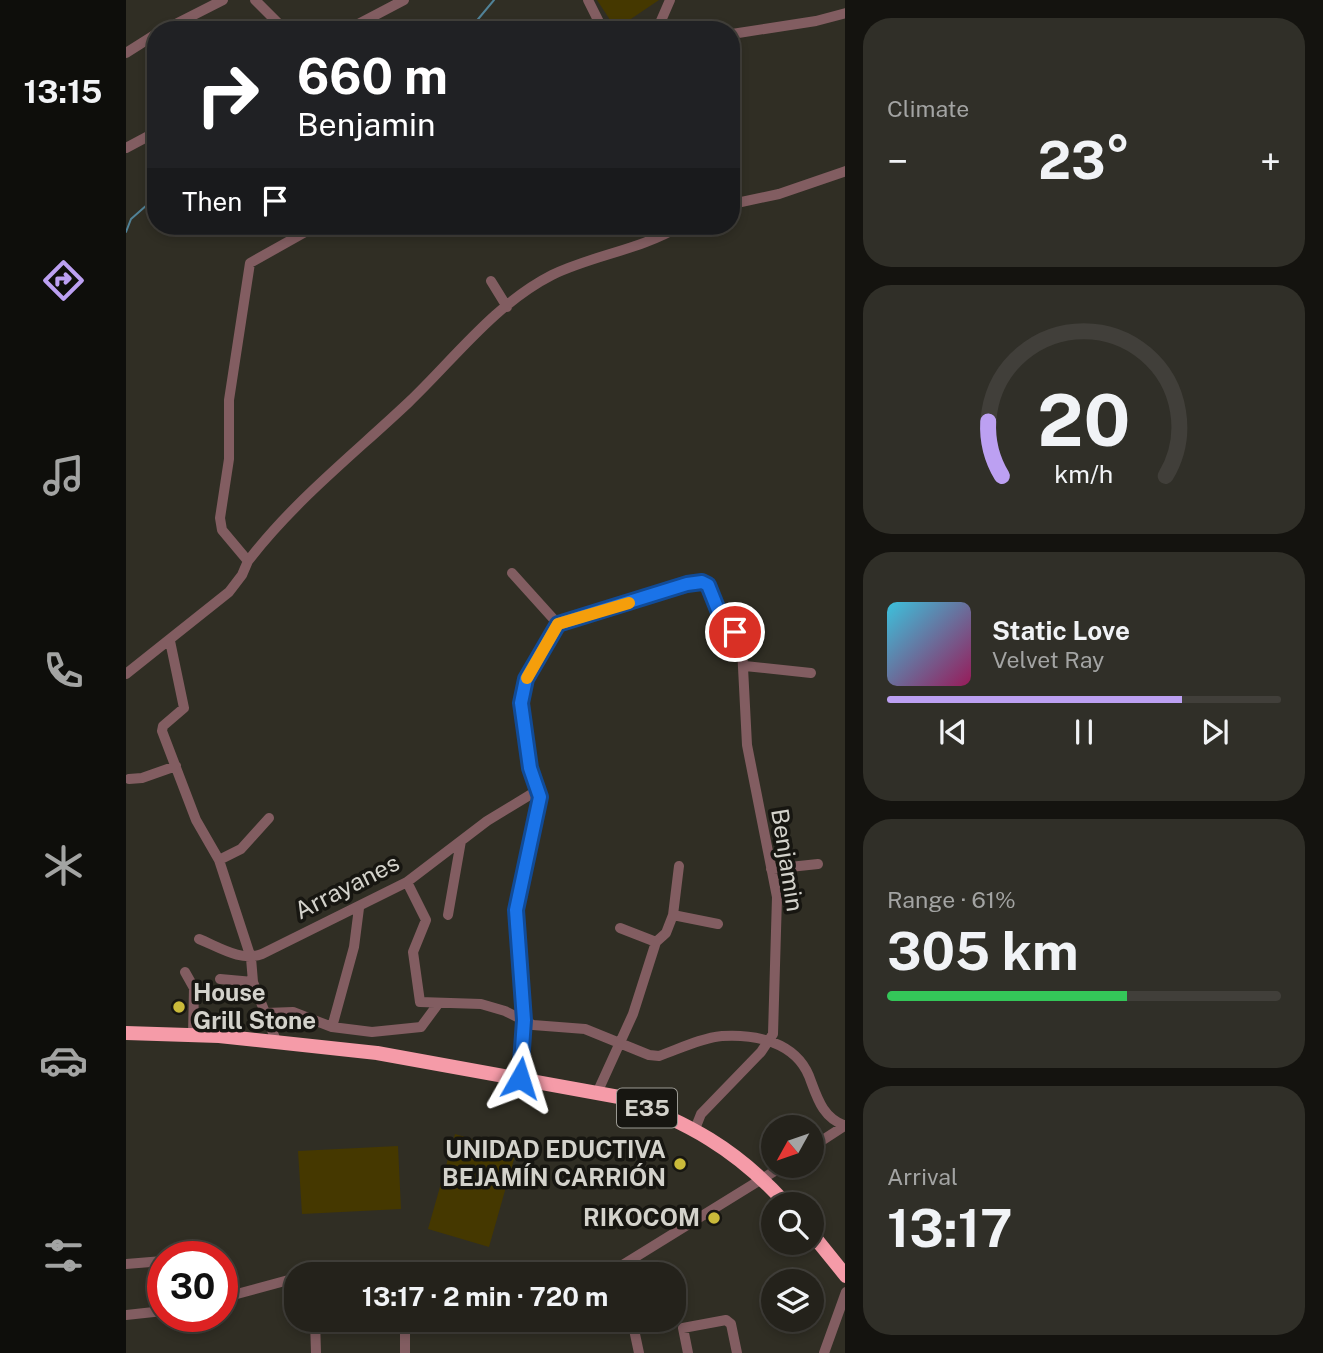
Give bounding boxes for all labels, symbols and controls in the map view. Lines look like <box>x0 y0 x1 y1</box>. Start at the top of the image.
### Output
text: 660 m <box>297 47 448 105</box>
icon: right <box>182 49 273 140</box>
text: 13:15 <box>24 73 102 110</box>
text: Climate <box>887 95 969 122</box>
text: Benjamin <box>297 106 436 143</box>
text: 23° <box>1038 130 1130 191</box>
text: − <box>887 139 908 184</box>
text: + <box>1260 139 1281 184</box>
icon: arrive <box>256 182 294 220</box>
text: Then <box>182 186 242 217</box>
icon: directions <box>39 256 88 305</box>
text: 20 <box>1037 377 1131 462</box>
icon: music <box>39 451 88 500</box>
text: km/h <box>1055 458 1113 488</box>
pin <box>705 602 765 662</box>
icon: arrive <box>716 613 754 651</box>
text: Static Love <box>992 615 1130 646</box>
icon: phone <box>39 646 88 695</box>
text: Velvet Ray <box>992 646 1104 673</box>
icon: previous <box>934 713 972 751</box>
icon: pause <box>1065 713 1103 751</box>
icon: next <box>1196 713 1234 751</box>
street label: Benjamin <box>766 806 810 913</box>
icon: climate <box>39 841 88 890</box>
street label: Arrayanes <box>290 848 404 924</box>
text: Range · 61% <box>887 886 1016 913</box>
text: 305 km <box>887 921 1078 982</box>
place label: House Grill Stone <box>193 978 316 1034</box>
marker: House Grill Stone <box>171 999 187 1015</box>
icon: car <box>39 1036 88 1085</box>
position arrow <box>483 1041 557 1115</box>
road number: E35 <box>617 1088 677 1128</box>
north arrow <box>761 1115 824 1178</box>
map controls <box>761 1115 824 1332</box>
place label: UNIDAD EDUCTIVA BEJAMÍN CARRIÓN <box>442 1135 666 1191</box>
marker: UNIDAD EDUCTIVA BEJAMÍN CARRIÓN <box>672 1156 688 1172</box>
text: Arrival <box>887 1163 958 1190</box>
button: search <box>761 1192 824 1255</box>
text: 13:17 <box>887 1198 1013 1259</box>
place label: RIKOCOM <box>583 1203 700 1231</box>
marker: RIKOCOM <box>706 1210 722 1226</box>
icon: filters <box>39 1231 88 1280</box>
speed limit sign: 30 <box>147 1241 238 1332</box>
button: layers <box>761 1269 824 1332</box>
text: 13:17 · 2 min · 720 m <box>362 1281 608 1312</box>

